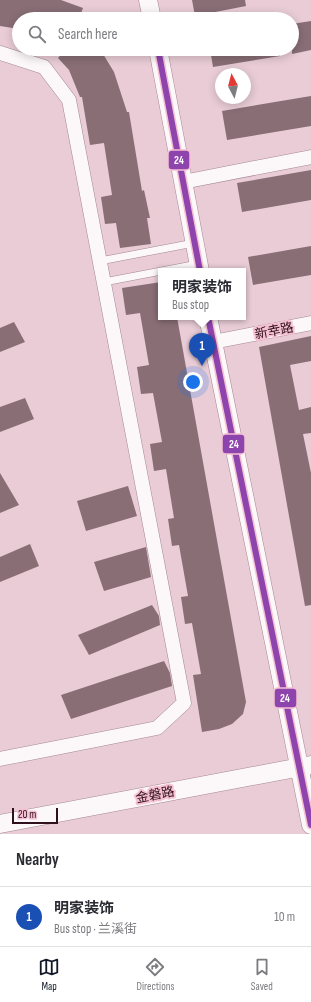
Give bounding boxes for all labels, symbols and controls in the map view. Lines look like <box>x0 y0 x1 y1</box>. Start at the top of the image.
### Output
search box <box>12 12 299 56</box>
icon: search <box>26 23 48 45</box>
text: Search here <box>58 25 118 44</box>
north arrow <box>215 68 251 104</box>
line badge: 24 <box>168 150 190 170</box>
text: 24 <box>174 154 184 167</box>
popup <box>158 268 246 320</box>
text: 明家装饰 <box>172 278 232 297</box>
text: Bus stop <box>172 297 209 313</box>
street label: 新幸路 <box>254 319 295 343</box>
pin: 1 <box>189 333 215 366</box>
your location <box>183 372 203 392</box>
line badge: 24 <box>222 434 245 454</box>
text: 24 <box>229 438 239 451</box>
line badge: 24 <box>274 688 297 708</box>
text: 24 <box>280 692 290 705</box>
street label: 金磐路 <box>135 783 176 807</box>
scale bar <box>12 806 58 825</box>
text: 20 m <box>18 808 36 821</box>
text: Nearby <box>16 850 59 870</box>
text: 明家装饰 <box>54 899 114 918</box>
text: 1 <box>26 909 32 925</box>
text: 10 m <box>274 909 295 925</box>
text: Bus stop · 兰溪街 <box>54 921 137 937</box>
tab: Map <box>38 956 60 993</box>
tab: Directions <box>137 956 174 993</box>
tab: Saved <box>251 956 273 993</box>

